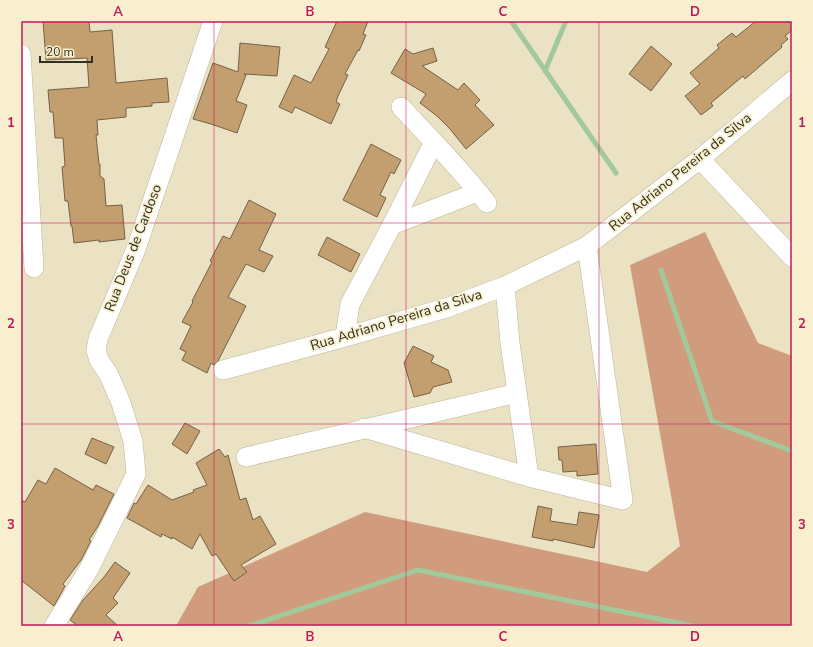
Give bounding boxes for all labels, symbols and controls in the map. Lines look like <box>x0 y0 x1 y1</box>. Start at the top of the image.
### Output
text: A <box>113 3 123 21</box>
text: B <box>306 3 315 21</box>
text: C <box>499 3 508 21</box>
text: D <box>690 3 700 21</box>
scale bar <box>40 38 92 64</box>
text: 20 m <box>46 44 74 60</box>
street label: Rua Adriano Pereira da Silva <box>605 108 755 236</box>
text: 1 <box>7 114 15 132</box>
text: 1 <box>798 114 806 132</box>
street label: Rua Deus de Cardoso <box>100 181 166 315</box>
street label: Rua Adriano Pereira da Silva <box>308 285 484 355</box>
text: 2 <box>7 315 15 333</box>
text: 2 <box>798 315 806 333</box>
text: 3 <box>7 516 15 534</box>
text: 3 <box>798 516 806 534</box>
text: A <box>113 628 123 646</box>
text: B <box>306 628 315 646</box>
text: C <box>499 628 508 646</box>
text: D <box>690 628 700 646</box>

